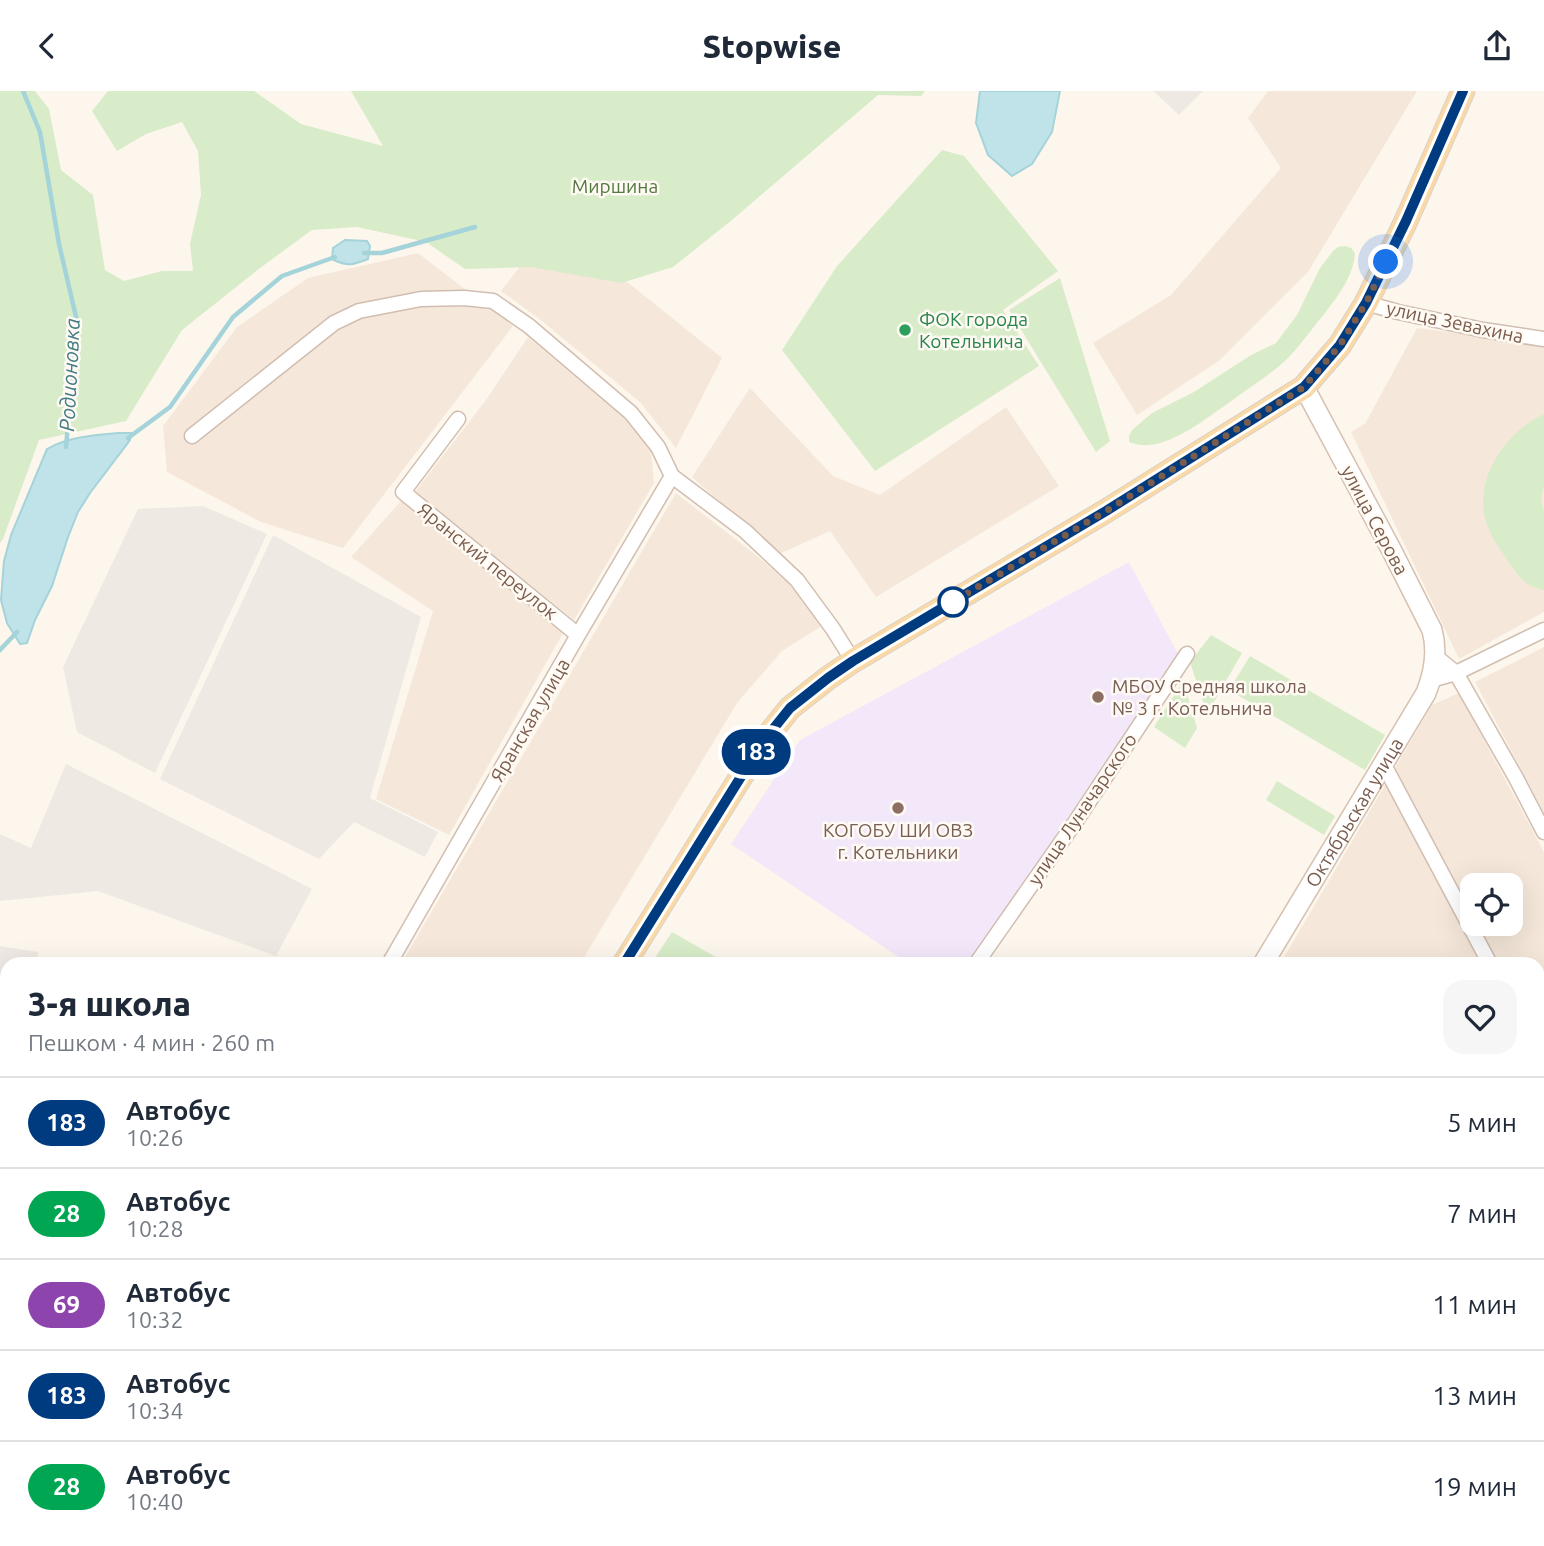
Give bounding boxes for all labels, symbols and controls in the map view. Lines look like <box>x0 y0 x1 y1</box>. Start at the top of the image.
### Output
icon: back <box>28 27 66 65</box>
icon: share <box>1478 27 1516 65</box>
text: Stopwise <box>702 28 842 64</box>
park label: Миршина <box>572 175 658 197</box>
your location <box>1368 244 1403 279</box>
street label: улица Зевахина <box>1385 297 1525 347</box>
place label: ФОК города Котельнича <box>919 308 1028 352</box>
water label: Родионовка <box>54 318 84 432</box>
marker: ФОК города Котельнича <box>897 322 913 338</box>
street label: улица Серова <box>1337 461 1413 579</box>
street label: Яранский переулок <box>414 498 562 624</box>
unlabelled marker <box>938 587 968 617</box>
street label: Яранская улица <box>486 654 574 786</box>
place label: МБОУ Средняя школа № 3 г. Котельнича <box>1112 675 1307 719</box>
marker: МБОУ Средняя школа № 3 г. Котельнича <box>1090 689 1106 705</box>
line badge: 183 <box>716 729 796 775</box>
street label: улица Луначарского <box>1023 729 1141 889</box>
street label: Октябрьская улица <box>1301 734 1408 891</box>
text: 183 <box>736 738 776 765</box>
marker: КОГОБУ ШИ ОВЗ г. Котельники <box>890 800 906 816</box>
place label: КОГОБУ ШИ ОВЗ г. Котельники <box>823 819 973 863</box>
map controls <box>1460 873 1523 936</box>
button: locate <box>1460 873 1523 936</box>
button: heart <box>1443 980 1517 1054</box>
text: 3-я школа <box>28 985 191 1022</box>
text: Пешком · 4 мин · 260 m <box>28 1030 275 1055</box>
text: Автобус <box>126 1096 230 1125</box>
text: 5 мин <box>1447 1108 1517 1137</box>
text: 183 <box>46 1109 87 1136</box>
text: 10:26 <box>126 1125 184 1150</box>
text: Автобус <box>126 1187 230 1216</box>
text: 7 мин <box>1447 1199 1517 1228</box>
text: 28 <box>53 1200 80 1227</box>
text: 10:28 <box>126 1216 184 1241</box>
text: Автобус <box>126 1278 230 1307</box>
text: 11 мин <box>1432 1290 1517 1319</box>
text: 69 <box>53 1291 80 1318</box>
text: 10:32 <box>126 1307 184 1332</box>
text: Автобус <box>126 1369 230 1398</box>
text: 13 мин <box>1432 1381 1517 1410</box>
text: 183 <box>46 1382 87 1409</box>
text: 10:34 <box>126 1398 184 1423</box>
text: Автобус <box>126 1460 230 1489</box>
text: 19 мин <box>1432 1472 1517 1501</box>
text: 28 <box>53 1473 80 1500</box>
text: 10:40 <box>126 1489 184 1514</box>

